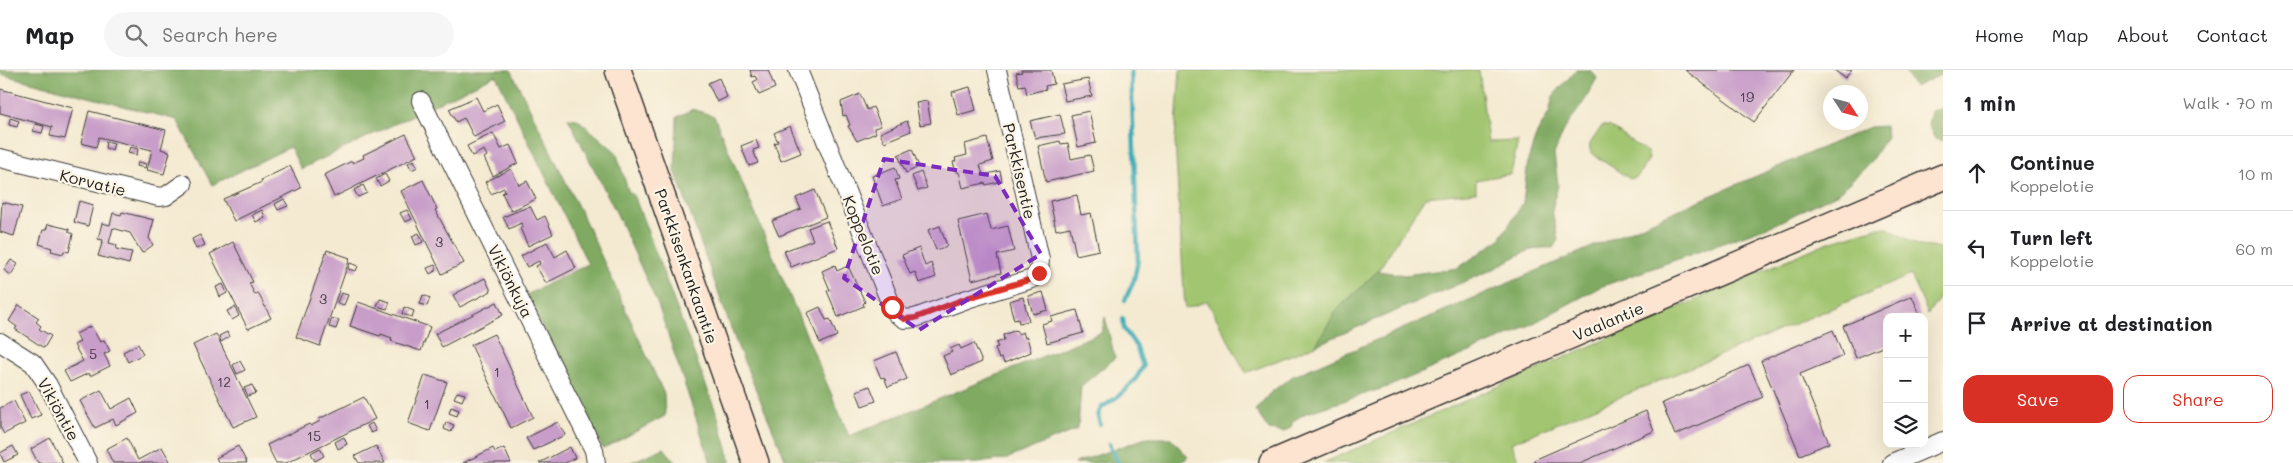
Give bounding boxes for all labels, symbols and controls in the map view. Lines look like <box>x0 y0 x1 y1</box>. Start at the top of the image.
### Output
search box <box>104 12 454 57</box>
text: Map <box>25 19 74 50</box>
icon: search <box>122 21 150 49</box>
text: Search here <box>162 22 278 47</box>
text: Home <box>1975 23 2024 47</box>
text: Map <box>2052 23 2088 47</box>
text: About <box>2116 23 2169 47</box>
text: Contact <box>2197 23 2268 47</box>
north arrow <box>1823 85 1868 130</box>
house number: 19 <box>1740 87 1754 106</box>
text: 1 min <box>1963 89 2016 116</box>
text: Walk · 70 m <box>2183 92 2273 113</box>
street label: Parkkisentie <box>999 121 1041 221</box>
text: Continue <box>2010 150 2095 175</box>
icon: ahead <box>1963 159 1991 187</box>
text: 10 m <box>2238 163 2273 184</box>
street label: Korvatie <box>58 164 128 200</box>
text: Koppelotie <box>2010 175 2094 196</box>
street label: Parkkisenkankaantie <box>651 186 723 346</box>
street label: Koppelotie <box>838 192 890 278</box>
text: Turn left <box>2010 225 2093 250</box>
house number: 3 <box>435 232 443 251</box>
icon: left <box>1963 234 1991 262</box>
text: 60 m <box>2236 238 2273 259</box>
street label: Vikiönkuja <box>484 241 538 321</box>
text: Koppelotie <box>2010 250 2094 271</box>
route end <box>1028 262 1051 285</box>
house number: 3 <box>319 289 327 308</box>
route start <box>881 296 904 319</box>
street label: Vaalantie <box>1569 297 1647 345</box>
icon: arrive <box>1963 309 1991 337</box>
text: Arrive at destination <box>2010 311 2213 336</box>
map controls <box>1883 313 1928 448</box>
button: + <box>1883 313 1928 358</box>
house number: 5 <box>89 344 97 363</box>
button: − <box>1883 358 1928 403</box>
house number: 1 <box>494 362 500 381</box>
house number: 12 <box>217 372 231 391</box>
street label: Vikiöntie <box>33 374 85 444</box>
button: Save <box>1963 375 2113 423</box>
button: Share <box>2123 375 2273 423</box>
house number: 1 <box>424 394 430 413</box>
button: layers <box>1883 403 1928 448</box>
house number: 15 <box>307 426 321 445</box>

